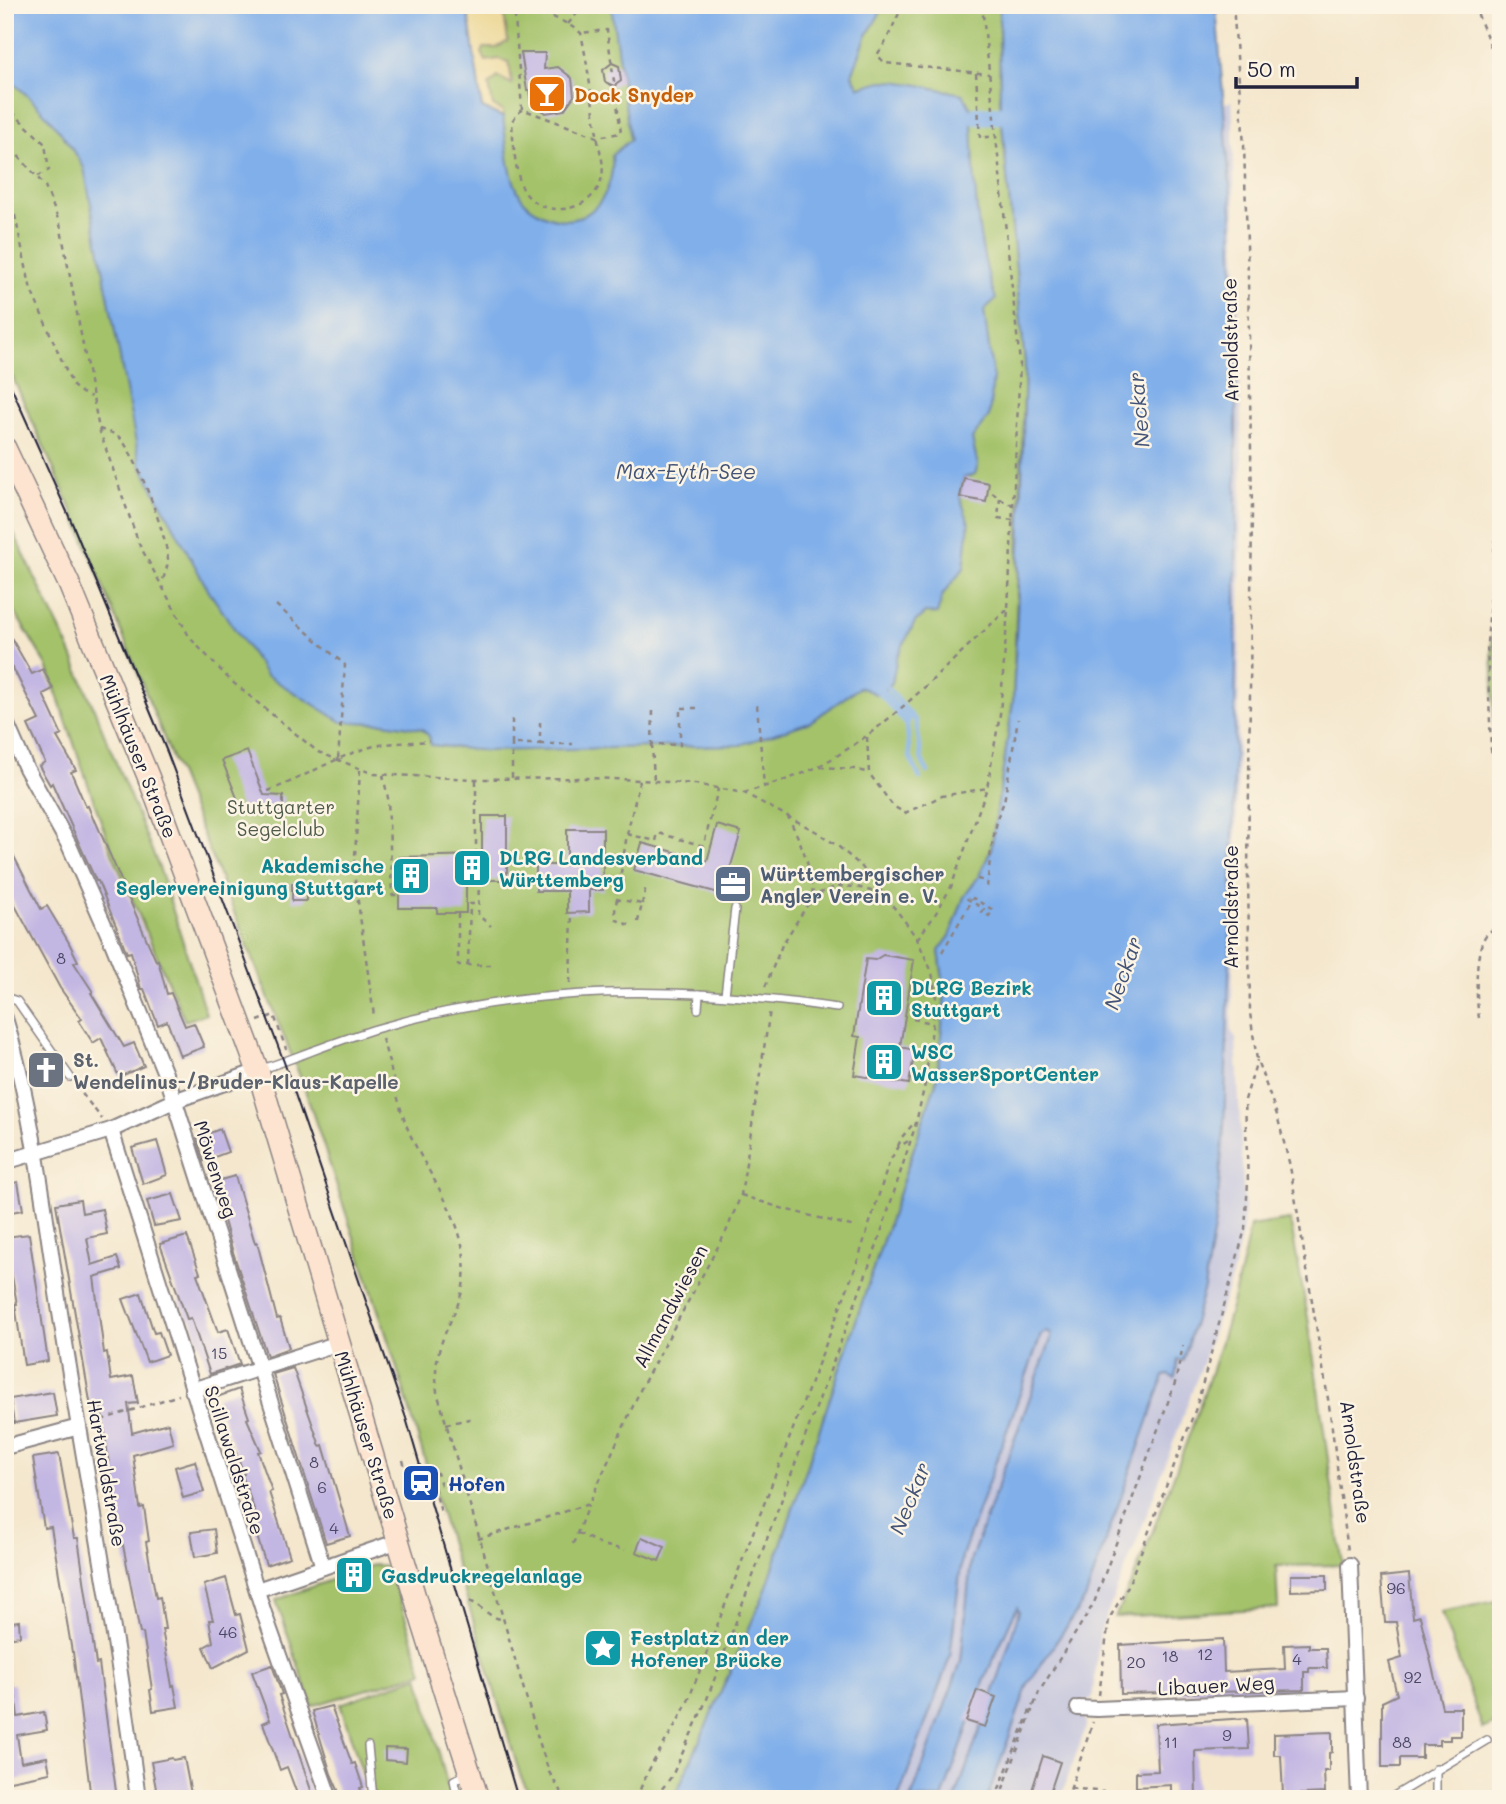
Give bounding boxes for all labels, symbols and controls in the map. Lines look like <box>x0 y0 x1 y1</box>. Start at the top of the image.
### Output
scale bar <box>1236 46 1357 90</box>
text: 50 m <box>1247 55 1296 82</box>
bar icon: Dock Snyder <box>526 73 568 115</box>
place label: Dock Snyder <box>574 82 694 107</box>
street label: Arnoldstraße <box>1216 278 1244 402</box>
water label: Neckar <box>1121 371 1155 449</box>
water label: Max-Eyth-See <box>616 457 756 484</box>
street label: Mühlhäuser Straße <box>95 670 183 842</box>
park label: Stuttgarter Segelclub <box>227 794 335 841</box>
place label: DLRG Landesverband Württemberg <box>499 845 703 892</box>
street label: Arnoldstraße <box>1218 845 1243 969</box>
building icon: DLRG Landesverband Württemberg <box>451 847 493 889</box>
place label: Akademische Seglervereinigung Stuttgart <box>116 853 384 900</box>
building icon: Akademische Seglervereinigung Stuttgart <box>390 855 432 897</box>
place label: Württembergischer Angler Verein e. V. <box>760 861 945 908</box>
office icon: Württembergischer Angler Verein e. V. <box>712 863 754 905</box>
water label: Neckar <box>1097 933 1147 1013</box>
house number: 8 <box>56 947 66 968</box>
place label: DLRG Bezirk Stuttgart <box>911 975 1032 1022</box>
building icon: DLRG Bezirk Stuttgart <box>863 977 905 1019</box>
place label: WSC WasserSportCenter <box>911 1039 1099 1086</box>
building icon: WSC WasserSportCenter <box>863 1041 905 1083</box>
place label: St. Wendelinus-/Bruder-Klaus-Kapelle <box>73 1047 399 1094</box>
church icon: St. Wendelinus-/Bruder-Klaus-Kapelle <box>25 1049 67 1091</box>
street label: Möwenweg <box>189 1117 243 1221</box>
street label: Allmandwiesen <box>627 1240 713 1372</box>
house number: 15 <box>211 1342 227 1363</box>
street label: Mühlhäuser Straße <box>329 1348 405 1522</box>
street label: Scillawaldstraße <box>199 1382 271 1538</box>
street label: Hartwaldstraße <box>82 1397 132 1549</box>
street label: Arnoldstraße <box>1335 1399 1377 1525</box>
house number: 8 <box>309 1451 319 1472</box>
water label: Neckar <box>882 1458 936 1538</box>
station icon: Hofen <box>400 1462 442 1504</box>
place label: Hofen <box>448 1471 505 1496</box>
house number: 6 <box>317 1476 327 1497</box>
house number: 4 <box>329 1517 339 1538</box>
building icon: Gasdruckregelanlage <box>333 1554 375 1596</box>
place label: Gasdruckregelanlage <box>381 1563 582 1588</box>
house number: 96 <box>1386 1577 1406 1598</box>
house number: 46 <box>218 1621 238 1642</box>
place label: Festplatz an der Hofener Brücke <box>630 1625 789 1672</box>
place icon: Festplatz an der Hofener Brücke <box>582 1627 624 1669</box>
house number: 12 <box>1197 1643 1213 1664</box>
house number: 18 <box>1162 1645 1179 1666</box>
house number: 4 <box>1292 1648 1302 1669</box>
house number: 20 <box>1127 1651 1146 1672</box>
house number: 92 <box>1404 1666 1422 1687</box>
street label: Libauer Weg <box>1157 1669 1275 1701</box>
house number: 9 <box>1222 1724 1232 1745</box>
house number: 11 <box>1164 1731 1178 1752</box>
house number: 88 <box>1392 1731 1412 1752</box>

